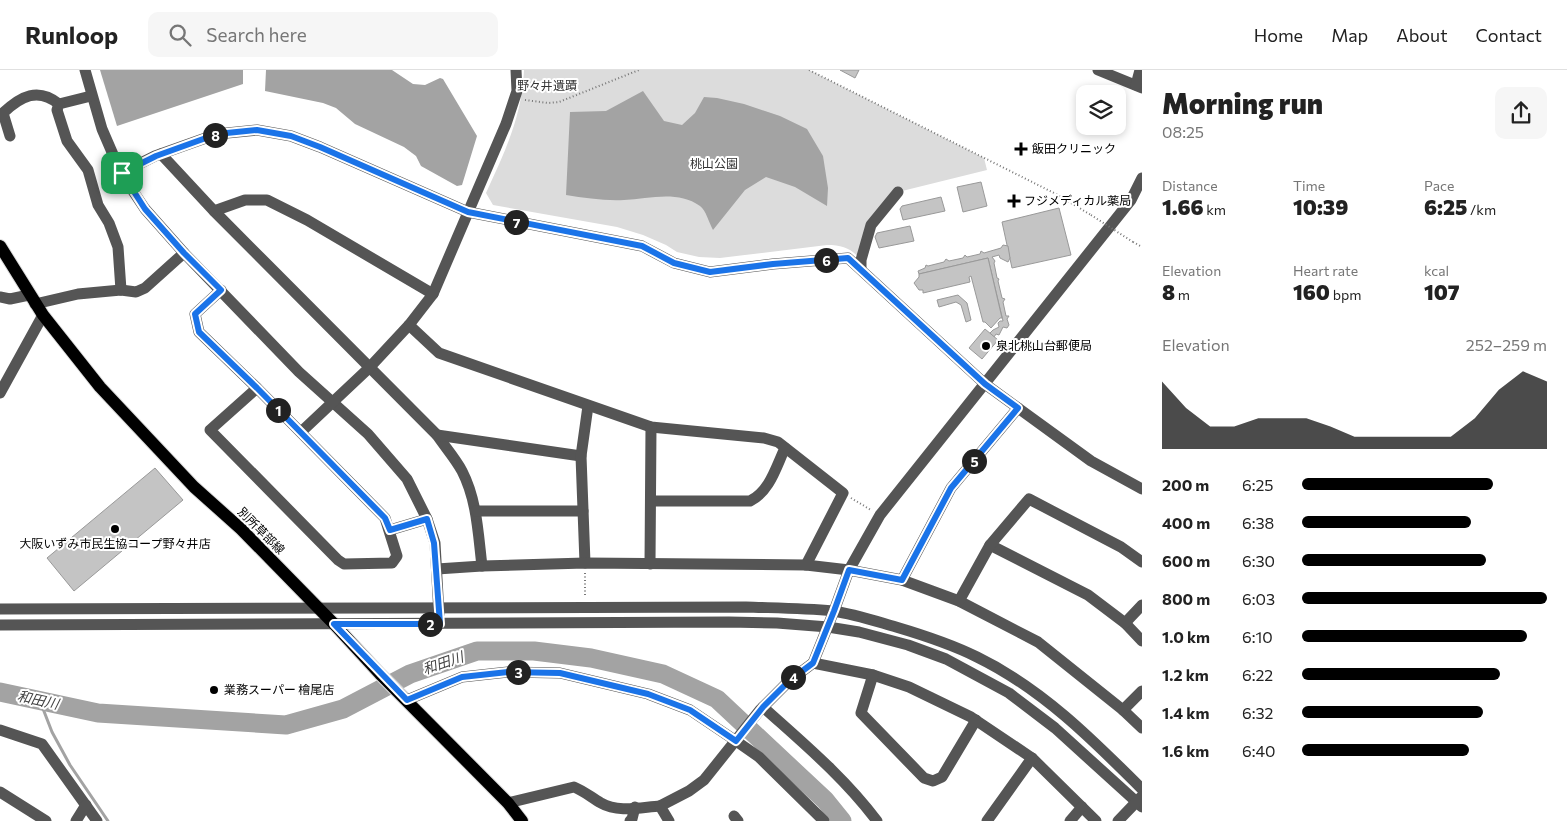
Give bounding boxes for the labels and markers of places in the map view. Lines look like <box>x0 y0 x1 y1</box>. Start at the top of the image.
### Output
pin: 8 <box>202 122 228 148</box>
place label: 飯田クリニック <box>1032 141 1116 155</box>
marker: 飯田クリニック <box>1014 142 1028 156</box>
pin <box>101 152 143 194</box>
place label: フジメディカル薬局 <box>1024 193 1131 207</box>
marker: フジメディカル薬局 <box>1008 195 1020 207</box>
pin: 7 <box>504 210 528 234</box>
pin: 6 <box>814 248 838 272</box>
place label: 泉北桃山台郵便局 <box>996 338 1092 352</box>
marker: 泉北桃山台郵便局 <box>980 340 992 352</box>
pin: 1 <box>266 398 290 422</box>
pin: 5 <box>962 448 986 474</box>
marker: 大阪いずみ市民生協コープ野々井店 <box>109 523 121 535</box>
place label: 大阪いずみ市民生協コープ野々井店 <box>19 536 211 550</box>
pin: 2 <box>418 612 442 636</box>
pin: 3 <box>506 660 530 684</box>
pin: 4 <box>780 664 806 690</box>
place label: 業務スーパー 檜尾店 <box>224 682 334 696</box>
marker: 業務スーパー 檜尾店 <box>208 684 220 696</box>

